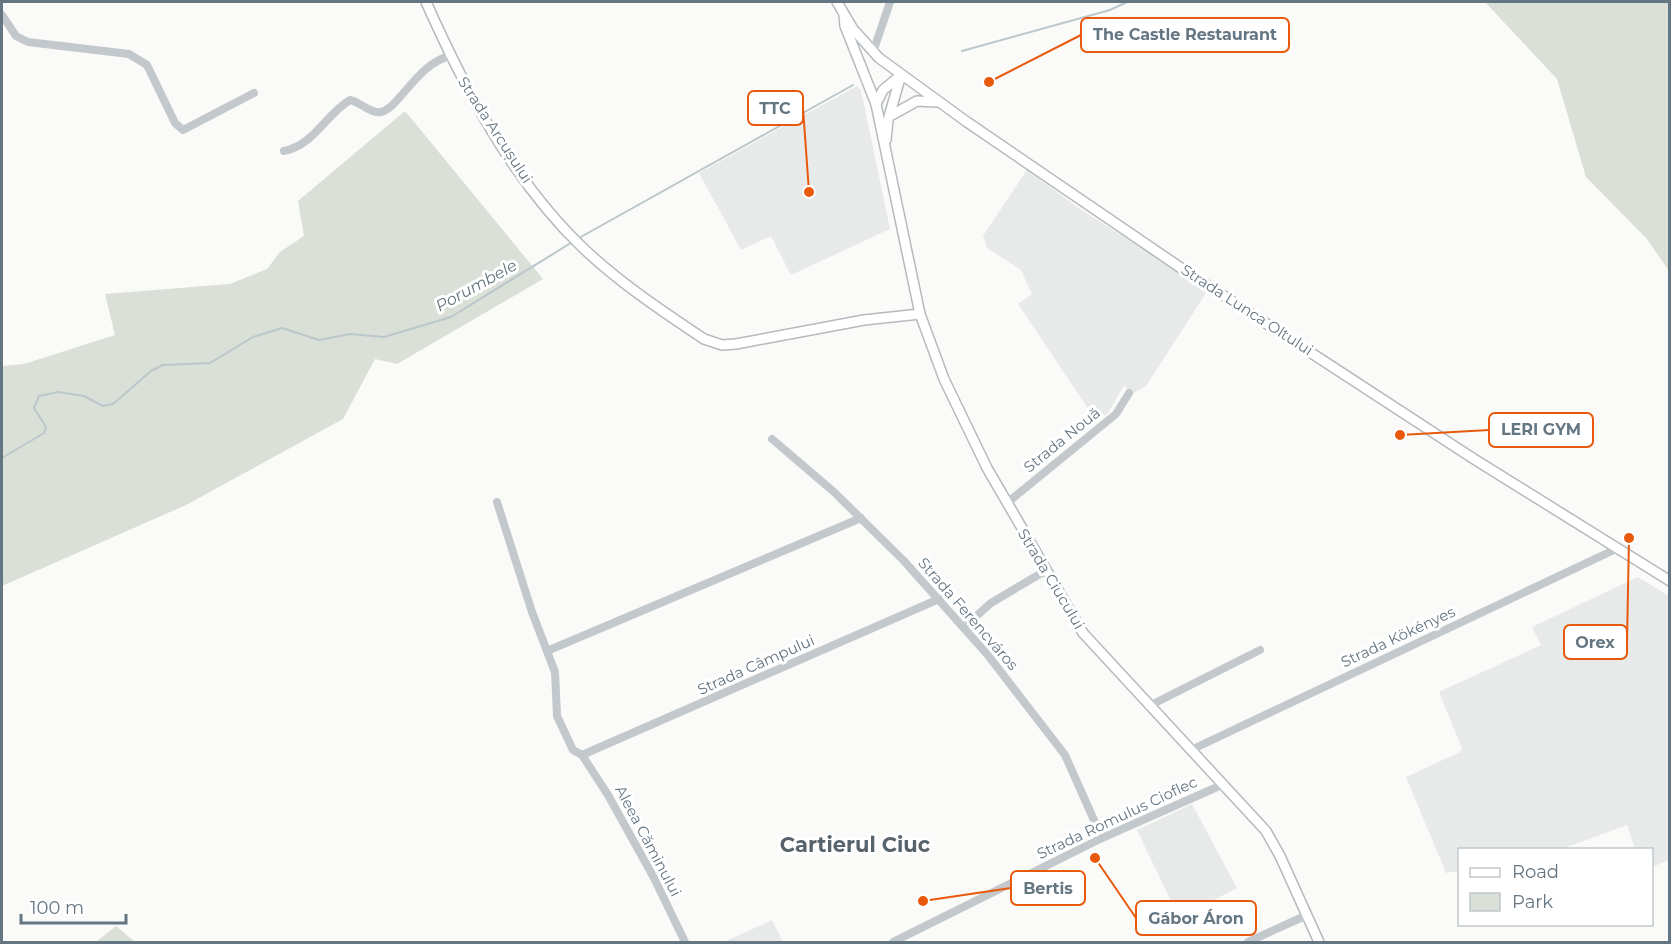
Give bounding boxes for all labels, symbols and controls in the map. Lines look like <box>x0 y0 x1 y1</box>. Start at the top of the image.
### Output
callout: The Castle Restaurant <box>1081 18 1289 52</box>
text: The Castle Restaurant <box>1093 25 1277 44</box>
street label: Strada Arcușului <box>453 73 537 187</box>
callout: TTC <box>748 91 803 125</box>
text: TTC <box>759 99 791 118</box>
water label: Porumbele <box>432 255 520 316</box>
street label: Strada Lunca Oltului <box>1178 260 1317 359</box>
street label: Strada Nouă <box>1020 403 1104 476</box>
callout: LERI GYM <box>1489 413 1593 447</box>
text: LERI GYM <box>1501 420 1581 439</box>
street label: Strada Ciucului <box>1014 525 1089 632</box>
street label: Strada Ferencváros <box>914 553 1023 674</box>
street label: Strada Kökényes <box>1338 602 1458 671</box>
callout: Orex <box>1564 625 1627 659</box>
street label: Strada Câmpului <box>694 630 817 699</box>
text: Orex <box>1575 633 1615 652</box>
street label: Strada Romulus Cioflec <box>1034 772 1200 863</box>
street label: Aleea Căminului <box>611 782 686 900</box>
district label: Cartierul Ciuc <box>780 832 931 857</box>
legend <box>1458 848 1653 926</box>
text: Road <box>1512 861 1559 883</box>
callout: Bertis <box>1011 871 1085 905</box>
text: Bertis <box>1023 879 1073 898</box>
scale bar <box>21 887 126 925</box>
text: Park <box>1512 891 1553 913</box>
text: 100 m <box>30 897 84 919</box>
callout: Gábor Áron <box>1136 901 1256 935</box>
text: Gábor Áron <box>1148 909 1244 928</box>

